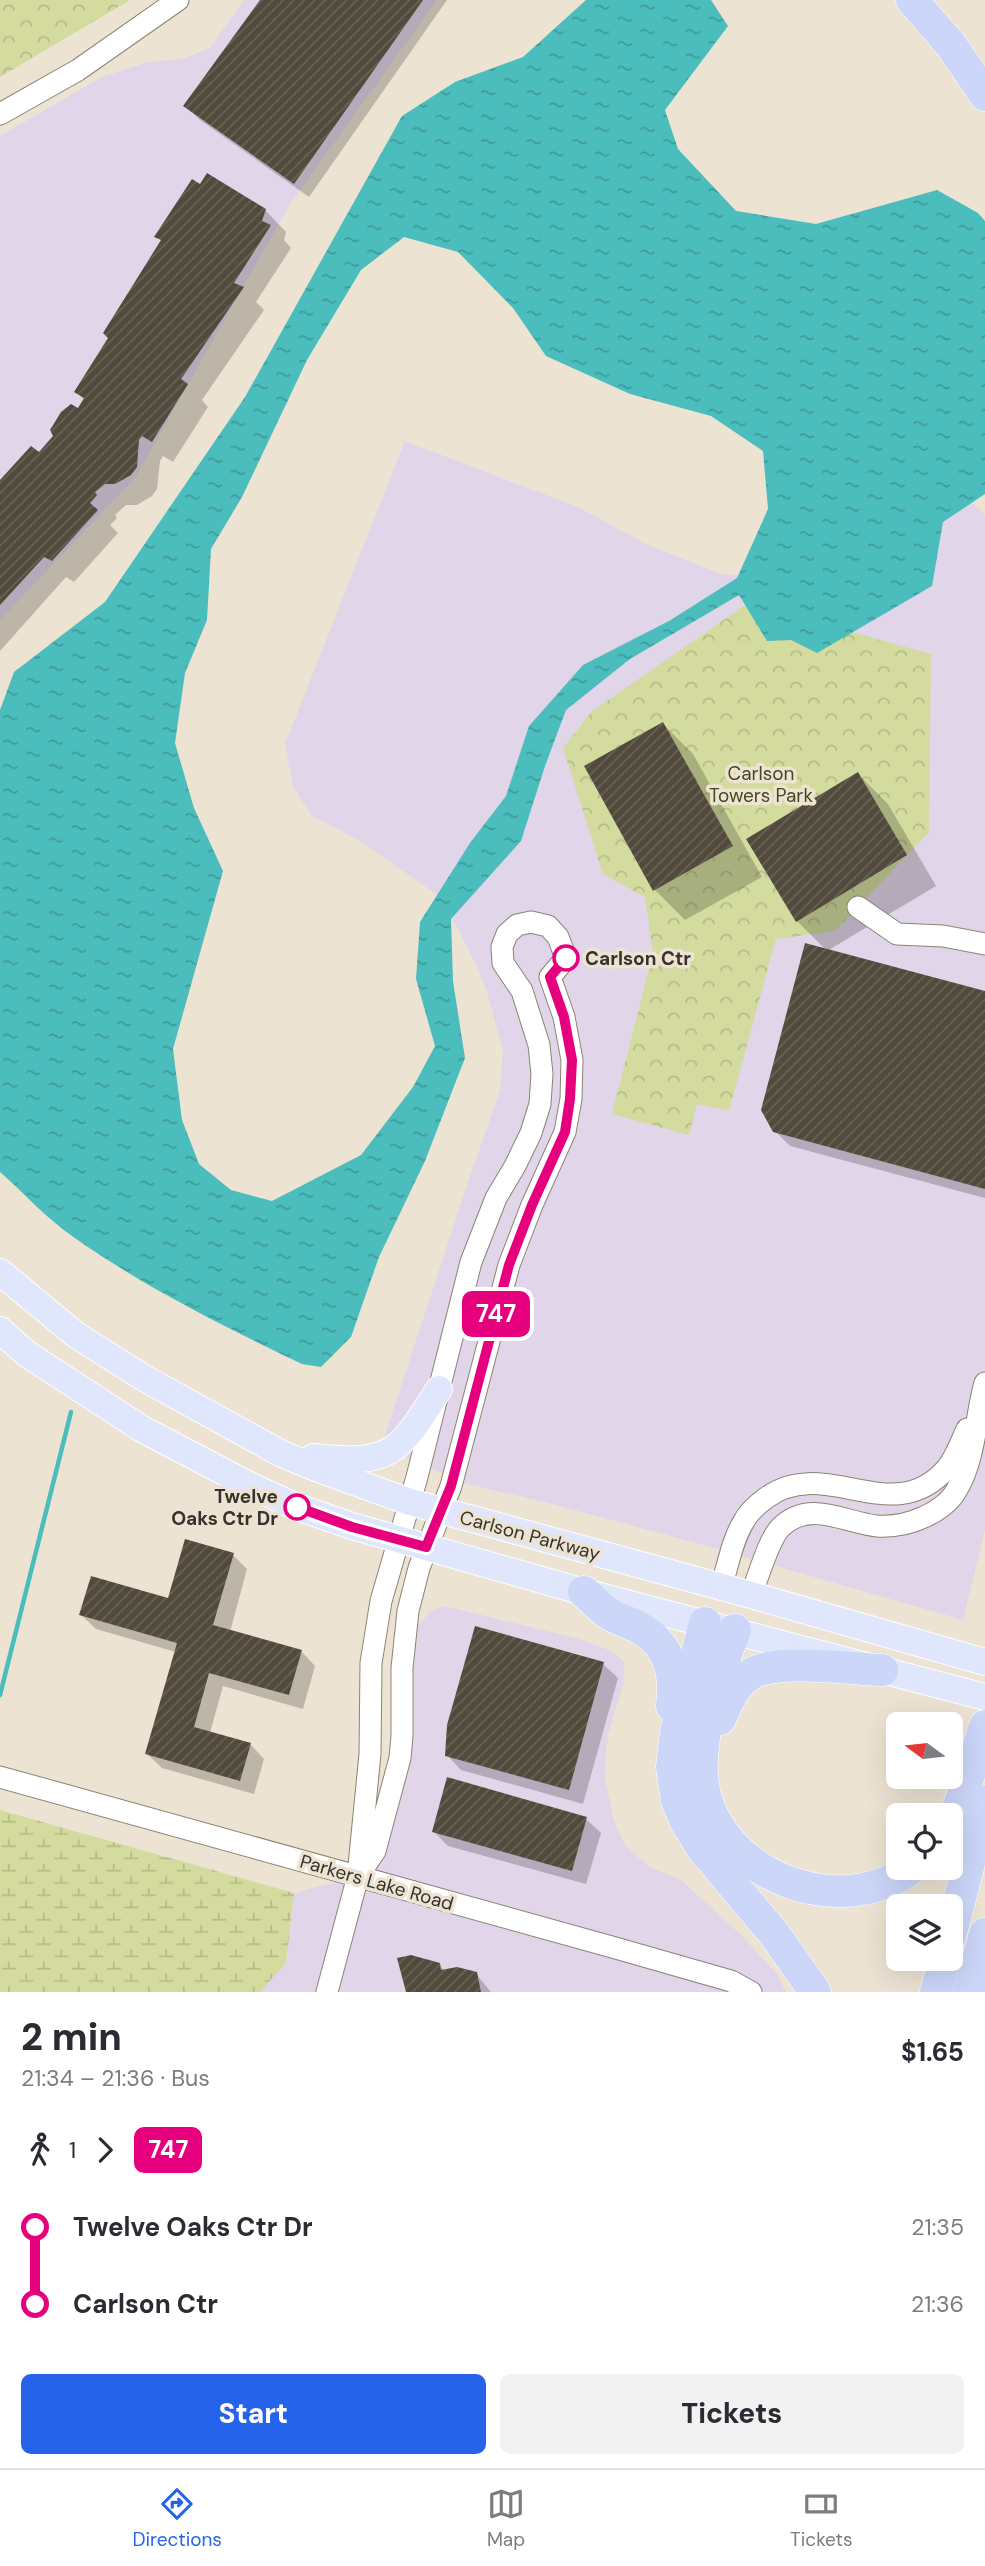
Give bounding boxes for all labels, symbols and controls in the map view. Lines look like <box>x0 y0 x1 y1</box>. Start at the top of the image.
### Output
park label: Carlson Towers Park <box>709 761 813 808</box>
marker: Carlson Ctr <box>553 945 579 971</box>
place label: Carlson Ctr <box>585 946 691 971</box>
line badge: 747 <box>456 1291 536 1337</box>
text: 747 <box>476 1298 516 1329</box>
place label: Twelve Oaks Ctr Dr <box>171 1484 278 1531</box>
marker: Twelve Oaks Ctr Dr <box>284 1494 310 1520</box>
street label: Carlson Parkway <box>457 1505 603 1566</box>
north arrow <box>886 1712 962 1788</box>
map controls <box>886 1712 963 1971</box>
button: locate <box>886 1803 963 1880</box>
street label: Parkers Lake Road <box>297 1849 457 1916</box>
button: layers <box>886 1894 963 1971</box>
text: 2 min <box>21 2012 122 2062</box>
text: $1.65 <box>901 2035 964 2069</box>
text: 21:34 – 21:36 · Bus <box>21 2063 210 2093</box>
icon: walk <box>21 2131 59 2169</box>
icon: forward <box>86 2131 124 2169</box>
text: 747 <box>148 2134 188 2165</box>
text: 1 <box>69 2135 76 2165</box>
text: Twelve Oaks Ctr Dr <box>73 2210 313 2244</box>
text: 21:35 <box>911 2212 964 2242</box>
text: Carlson Ctr <box>73 2287 218 2321</box>
text: 21:36 <box>911 2289 964 2319</box>
button: Start <box>21 2374 486 2454</box>
button: Tickets <box>500 2374 964 2454</box>
tab: Directions <box>132 2485 222 2552</box>
tab: Map <box>487 2485 525 2552</box>
tab: Tickets <box>790 2485 853 2552</box>

